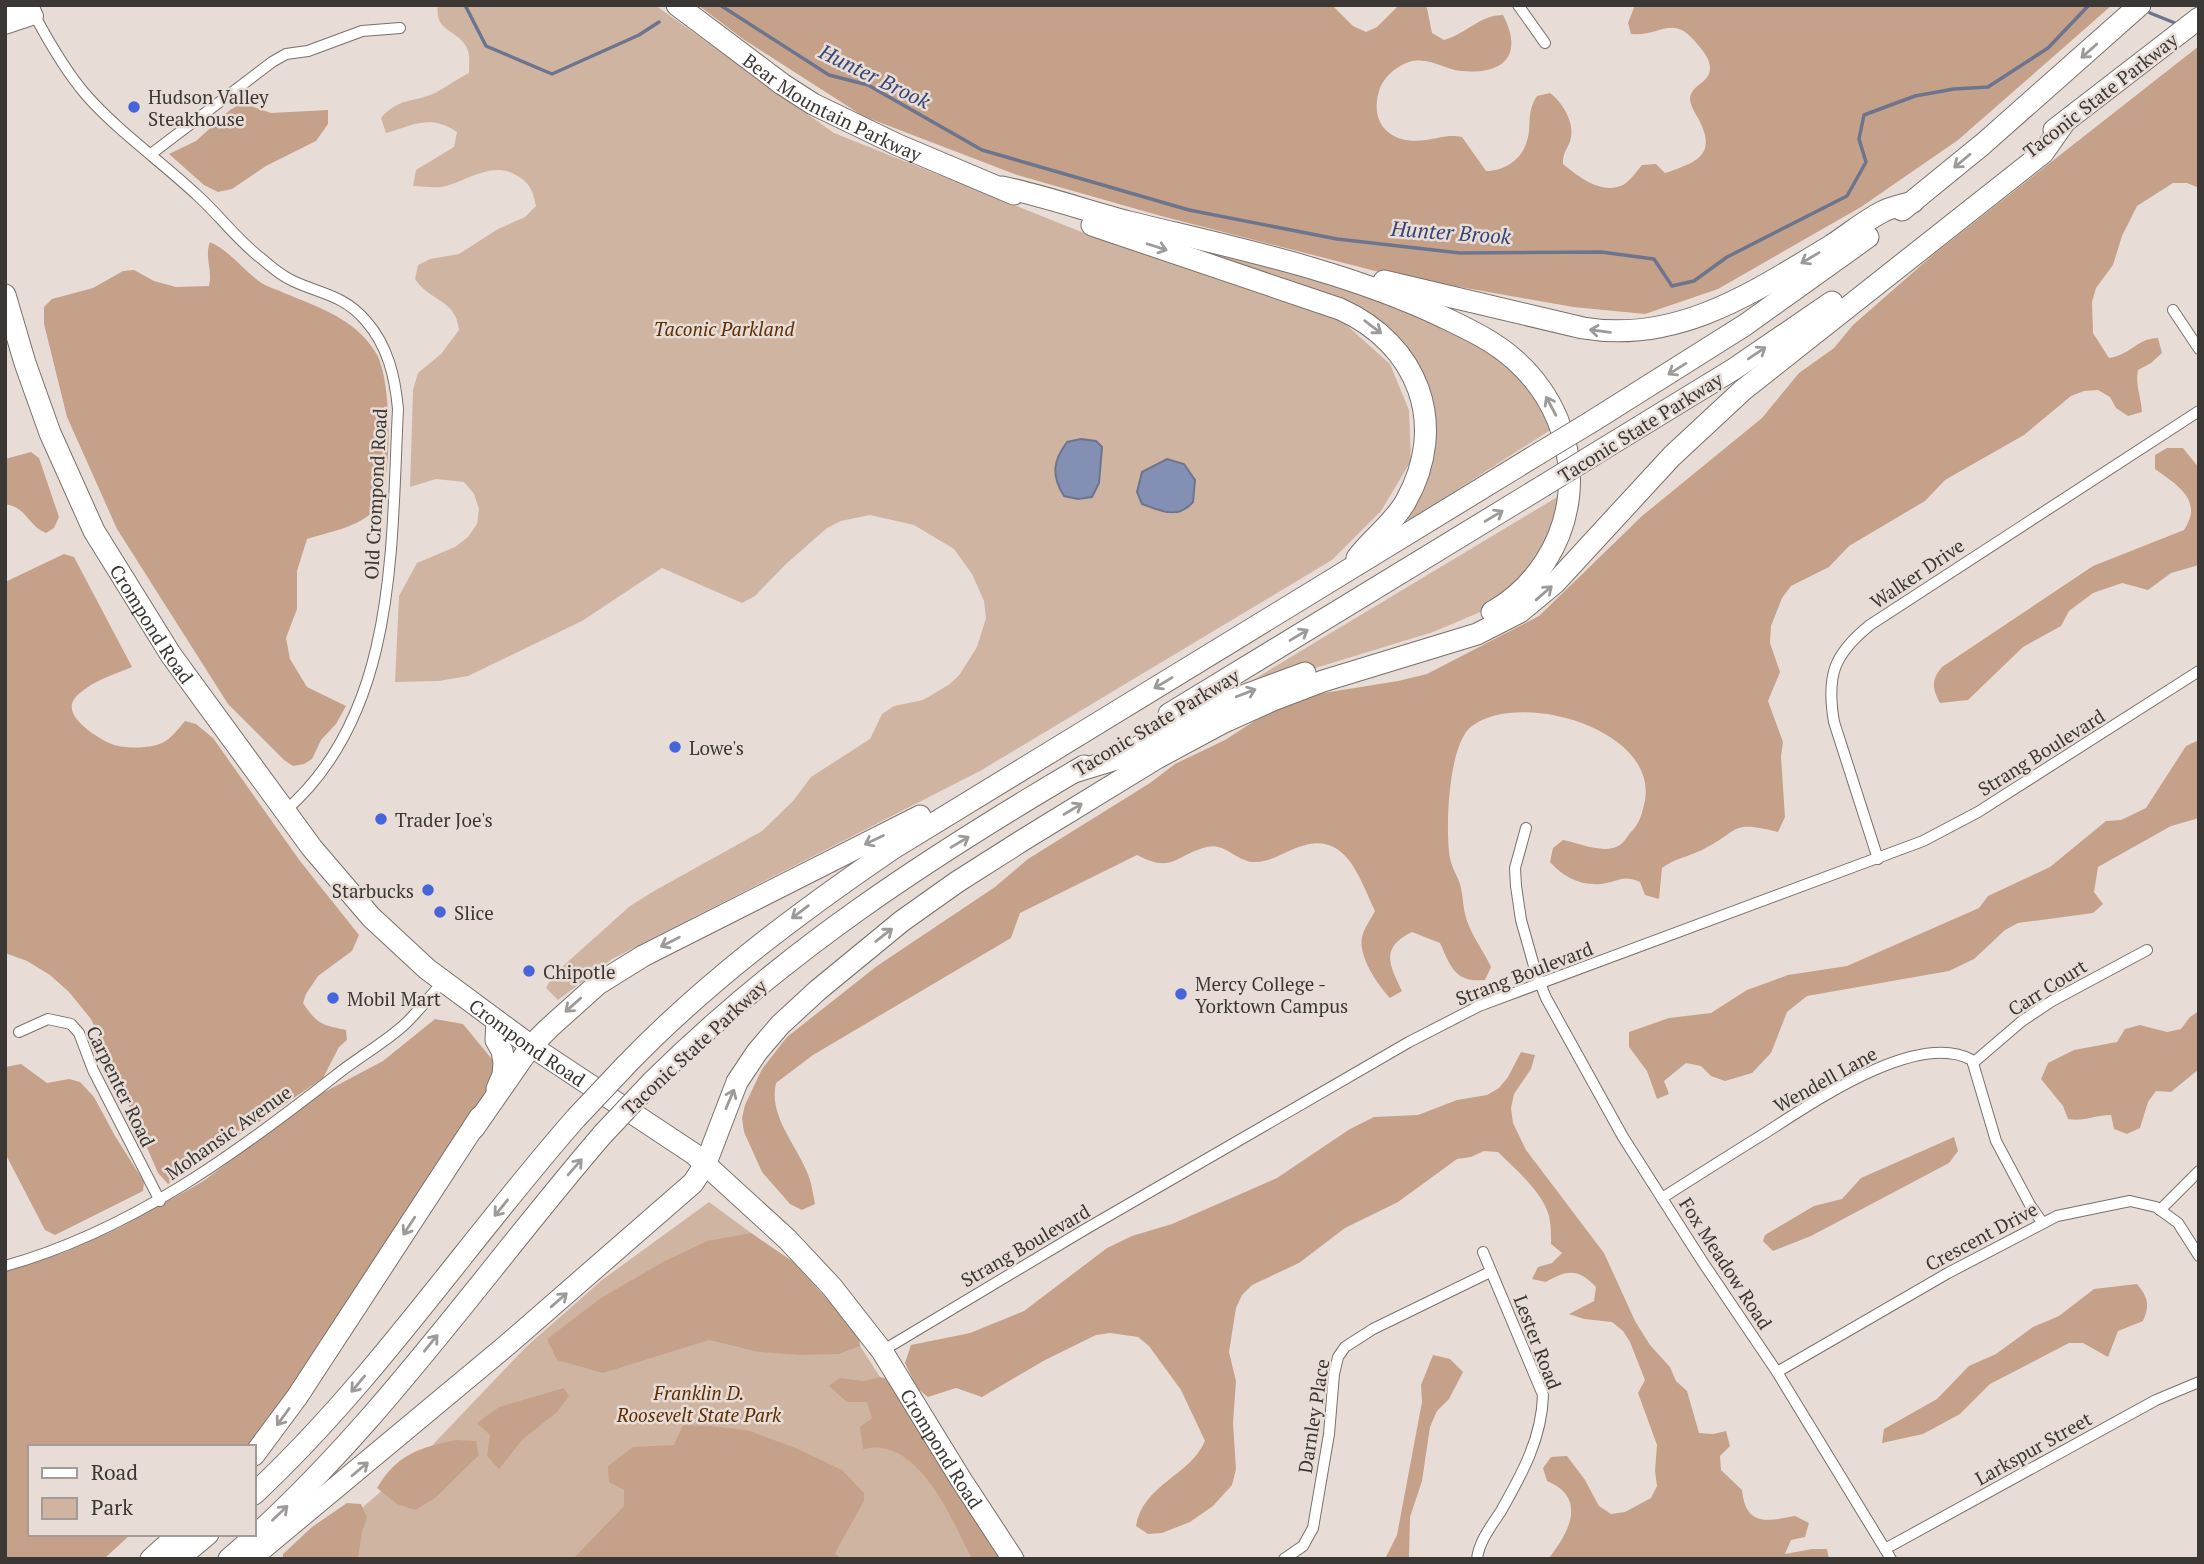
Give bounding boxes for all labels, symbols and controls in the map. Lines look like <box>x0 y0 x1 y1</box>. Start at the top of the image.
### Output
street label: Taconic State Parkway <box>2018 27 2183 163</box>
water label: Hunter Brook <box>814 37 936 115</box>
one-way arrow <box>2081 42 2098 59</box>
street label: Bear Mountain Parkway <box>738 47 926 166</box>
place label: Hudson Valley Steakhouse <box>148 84 269 131</box>
marker: Hudson Valley Steakhouse <box>126 99 142 115</box>
one-way arrow <box>1954 154 1972 169</box>
water label: Hunter Brook <box>1389 214 1513 250</box>
one-way arrow <box>1145 242 1167 254</box>
one-way arrow <box>1801 251 1821 265</box>
park label: Taconic Parkland <box>654 316 795 341</box>
one-way arrow <box>1363 320 1382 335</box>
one-way arrow <box>1589 324 1612 337</box>
one-way arrow <box>1747 346 1766 360</box>
one-way arrow <box>1667 362 1687 376</box>
street label: Taconic State Parkway <box>1553 366 1727 488</box>
one-way arrow <box>1544 396 1558 417</box>
street label: Old Crompond Road <box>358 407 392 580</box>
one-way arrow <box>1483 509 1503 523</box>
street label: Walker Drive <box>1865 532 1969 614</box>
street label: Crompond Road <box>105 559 200 688</box>
one-way arrow <box>1535 585 1553 601</box>
one-way arrow <box>1289 627 1309 641</box>
street label: Taconic State Parkway <box>1068 662 1244 781</box>
one-way arrow <box>1154 676 1174 690</box>
one-way arrow <box>1235 686 1257 699</box>
street label: Strang Boulevard <box>1973 703 2110 801</box>
place label: Lowe's <box>689 735 744 760</box>
marker: Lowe's <box>667 739 683 755</box>
one-way arrow <box>1063 802 1083 816</box>
place label: Trader Joe's <box>395 807 493 832</box>
marker: Trader Joe's <box>373 811 389 827</box>
one-way arrow <box>864 833 885 847</box>
one-way arrow <box>950 834 970 848</box>
place label: Starbucks <box>332 878 414 903</box>
marker: Starbucks <box>420 882 436 898</box>
place label: Slice <box>454 900 494 925</box>
marker: Slice <box>432 904 448 920</box>
one-way arrow <box>791 905 810 920</box>
one-way arrow <box>874 928 893 943</box>
one-way arrow <box>661 935 681 949</box>
street label: Strang Boulevard <box>1452 935 1597 1011</box>
street label: Carr Court <box>2003 953 2091 1021</box>
place label: Chipotle <box>543 959 616 984</box>
marker: Chipotle <box>521 963 537 979</box>
place label: Mercy College - Yorktown Campus <box>1195 971 1348 1018</box>
street label: Taconic State Parkway <box>616 973 772 1121</box>
place label: Mobil Mart <box>347 986 441 1011</box>
marker: Mercy College - Yorktown Campus <box>1173 986 1189 1002</box>
marker: Mobil Mart <box>325 990 341 1006</box>
street label: Crompond Road <box>464 992 591 1092</box>
one-way arrow <box>565 996 582 1013</box>
street label: Carpenter Road <box>81 1021 161 1151</box>
street label: Wendell Lane <box>1769 1040 1881 1118</box>
street label: Mohansic Avenue <box>160 1079 296 1185</box>
one-way arrow <box>724 1089 737 1110</box>
one-way arrow <box>567 1158 583 1176</box>
street label: Fox Meadow Road <box>1674 1192 1778 1334</box>
street label: Crescent Drive <box>1921 1196 2041 1276</box>
one-way arrow <box>493 1198 509 1216</box>
street label: Strang Boulevard <box>956 1198 1094 1292</box>
one-way arrow <box>402 1216 417 1235</box>
street label: Lester Road <box>1509 1291 1568 1393</box>
one-way arrow <box>550 1292 568 1308</box>
one-way arrow <box>423 1335 439 1353</box>
street label: Darnley Place <box>1292 1357 1334 1475</box>
one-way arrow <box>350 1375 365 1393</box>
park label: Franklin D. Roosevelt State Park <box>616 1380 782 1427</box>
street label: Crompond Road <box>895 1384 989 1513</box>
street label: Larkspur Street <box>1970 1406 2096 1490</box>
one-way arrow <box>276 1407 290 1426</box>
legend <box>28 1445 256 1536</box>
text: Road <box>91 1458 138 1486</box>
one-way arrow <box>351 1461 369 1477</box>
text: Park <box>91 1493 133 1521</box>
one-way arrow <box>271 1505 288 1522</box>

